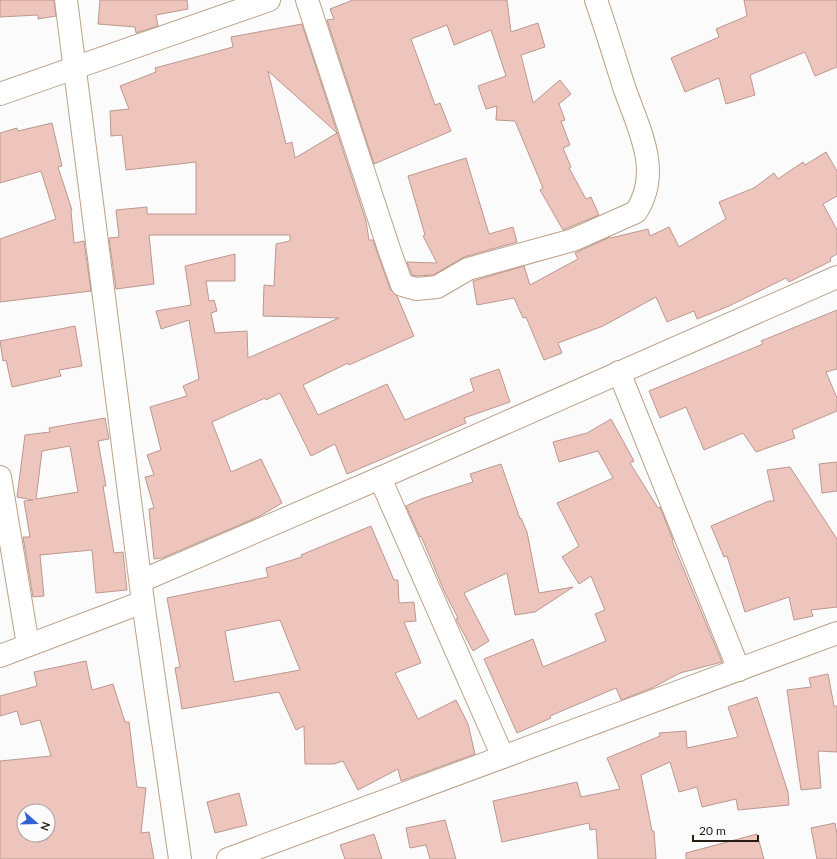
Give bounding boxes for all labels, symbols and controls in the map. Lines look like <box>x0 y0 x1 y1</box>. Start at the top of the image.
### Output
north arrow <box>16 803 56 843</box>
scale bar <box>693 817 758 843</box>
text: N <box>38 820 53 833</box>
text: 20 m <box>699 823 726 838</box>

